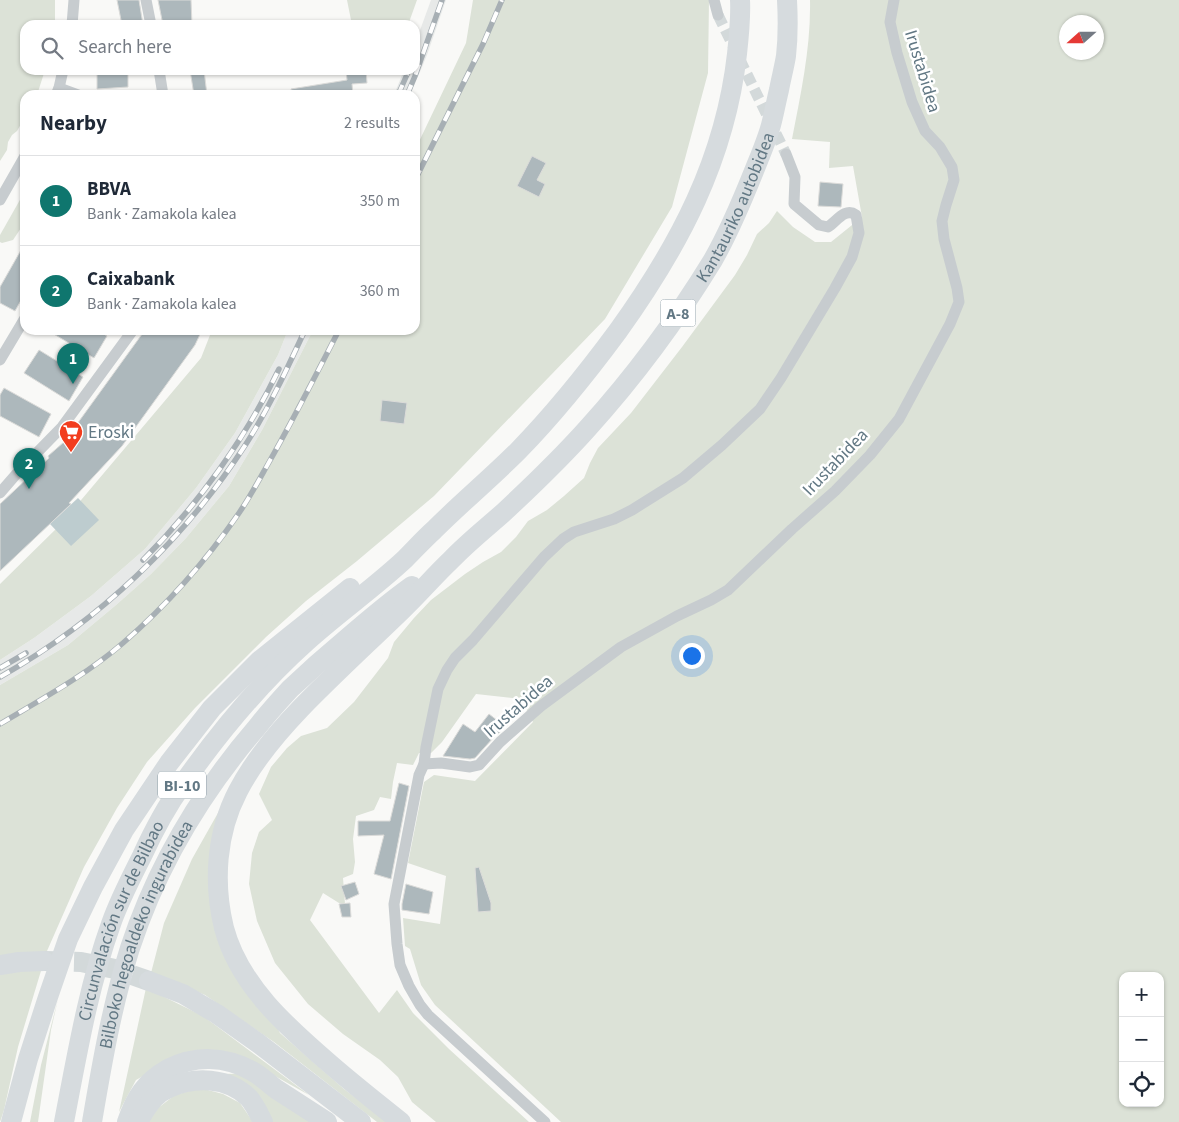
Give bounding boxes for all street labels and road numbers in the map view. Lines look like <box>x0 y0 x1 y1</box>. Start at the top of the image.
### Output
street label: Irustabidea <box>898 27 947 115</box>
street label: Kantauriko autobidea <box>690 129 781 288</box>
road number: A-8 <box>660 300 696 326</box>
street label: Irustabidea <box>797 423 874 502</box>
street label: Irustabidea <box>478 669 559 744</box>
road number: BI-10 <box>158 772 206 798</box>
street label: Circunvalación sur de Bilbao <box>72 816 170 1023</box>
street label: Bilboko hegoaldeko ingurabidea <box>93 816 200 1051</box>

